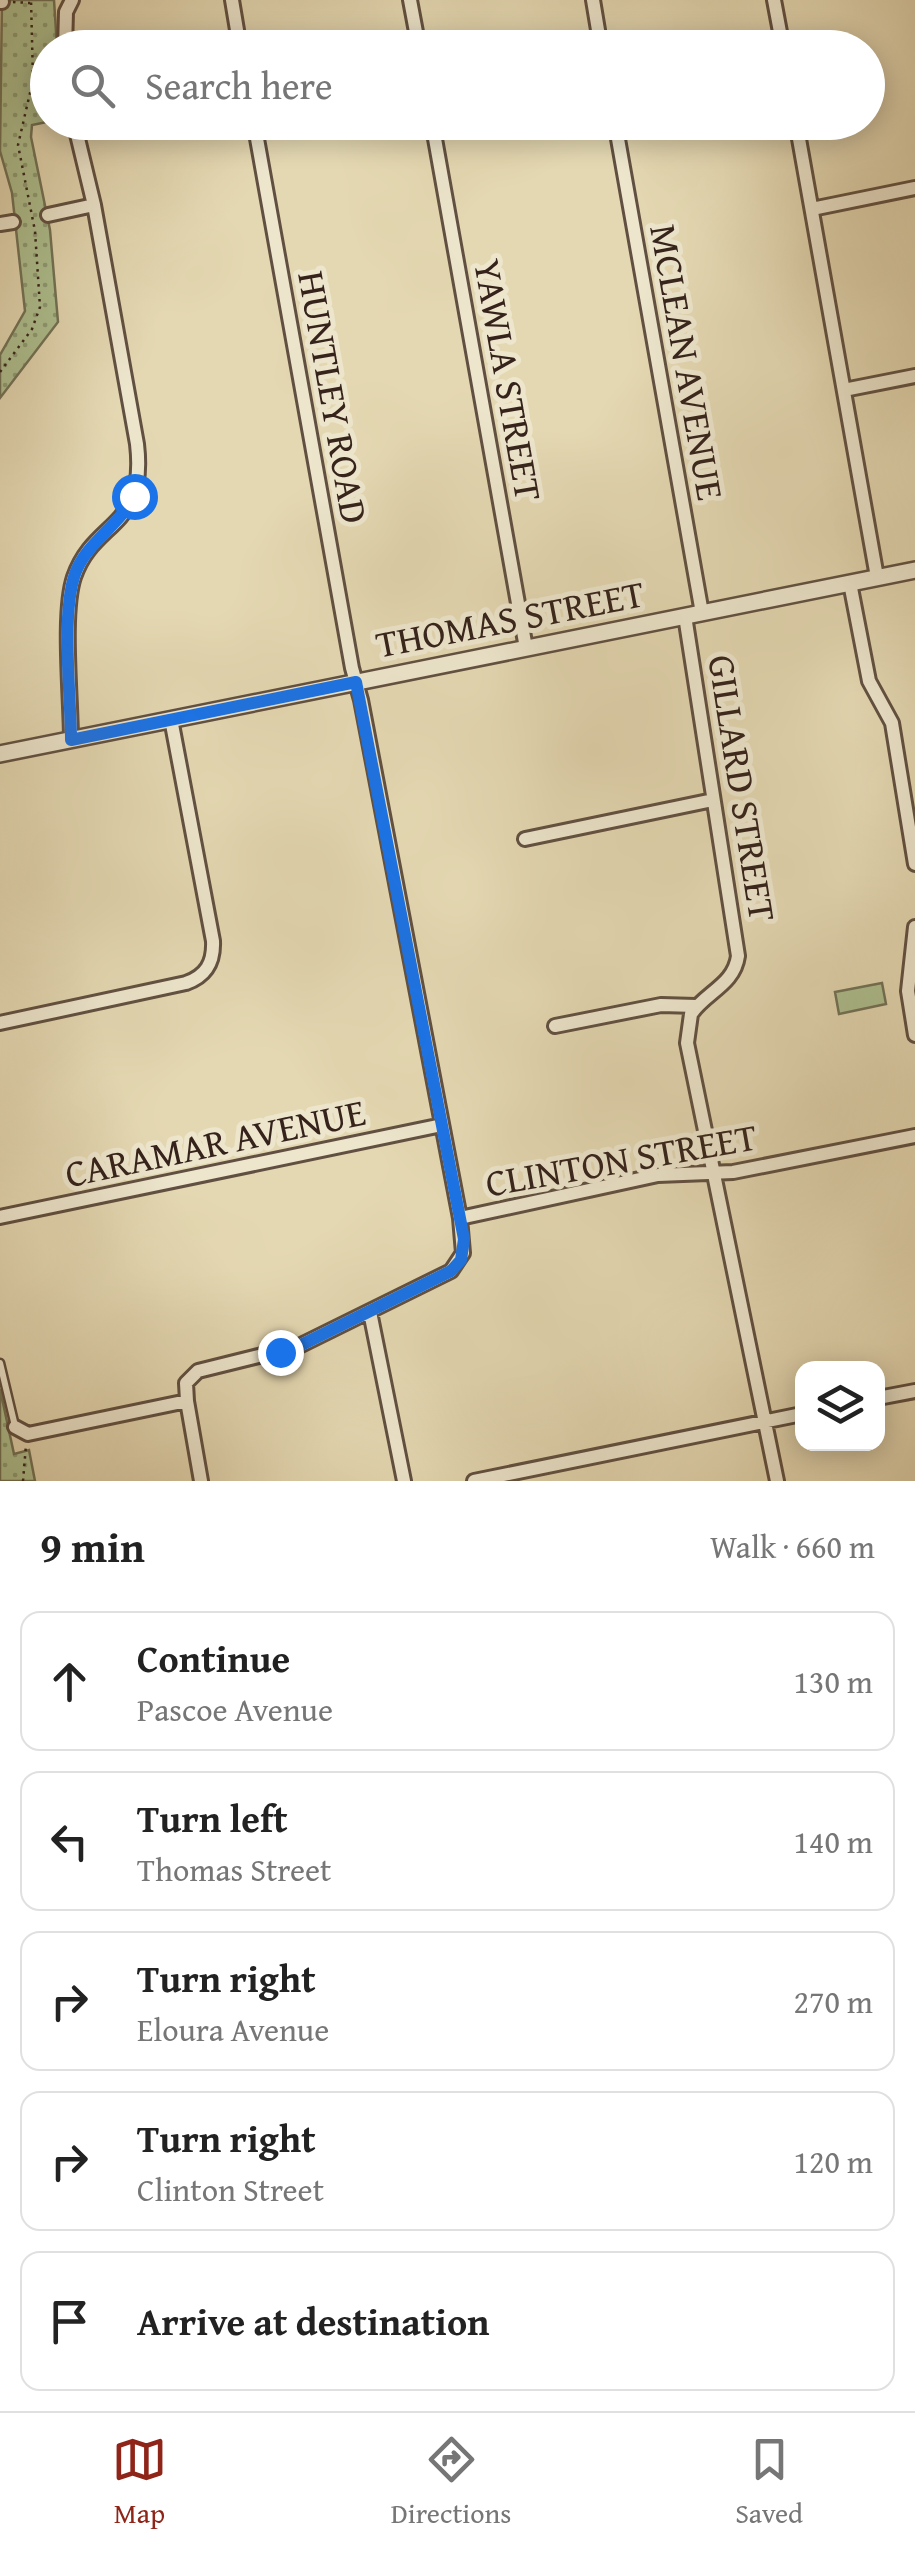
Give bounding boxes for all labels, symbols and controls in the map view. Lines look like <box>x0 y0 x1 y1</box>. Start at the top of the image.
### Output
search box <box>30 30 885 140</box>
text: Search here <box>145 57 333 113</box>
icon: search <box>65 58 120 113</box>
street label: MCLEAN AVENUE <box>636 220 740 504</box>
street label: YAWLA STREET <box>460 255 558 505</box>
street label: HUNTLEY ROAD <box>284 266 384 528</box>
route start <box>112 474 158 520</box>
street label: THOMAS STREET <box>371 565 649 671</box>
street label: GILLARD STREET <box>694 651 792 925</box>
street label: CARAMAR AVENUE <box>60 1083 370 1201</box>
street label: CLINTON STREET <box>481 1108 761 1210</box>
route end <box>258 1330 304 1376</box>
map controls <box>795 1361 885 1451</box>
button: layers <box>795 1361 885 1451</box>
text: 9 min <box>40 1516 145 1577</box>
text: Walk · 660 m <box>710 1523 875 1570</box>
text: Continue <box>137 1630 290 1686</box>
icon: ahead <box>42 1654 97 1709</box>
text: 130 m <box>794 1658 873 1705</box>
text: Pascoe Avenue <box>137 1686 333 1733</box>
text: Turn left <box>137 1790 288 1846</box>
icon: left <box>42 1814 97 1869</box>
text: 140 m <box>794 1818 873 1865</box>
text: Thomas Street <box>137 1846 331 1893</box>
text: Turn right <box>137 1950 316 2006</box>
icon: right <box>42 1974 97 2029</box>
text: 270 m <box>794 1978 873 2025</box>
text: Eloura Avenue <box>137 2006 329 2053</box>
text: Turn right <box>137 2110 316 2166</box>
icon: right <box>42 2134 97 2189</box>
text: 120 m <box>794 2138 873 2185</box>
text: Clinton Street <box>137 2166 324 2213</box>
text: Arrive at destination <box>137 2293 490 2349</box>
icon: arrive <box>42 2294 97 2349</box>
tab: Map <box>112 2432 167 2533</box>
tab: Directions <box>391 2432 511 2533</box>
tab: Saved <box>735 2432 803 2533</box>

